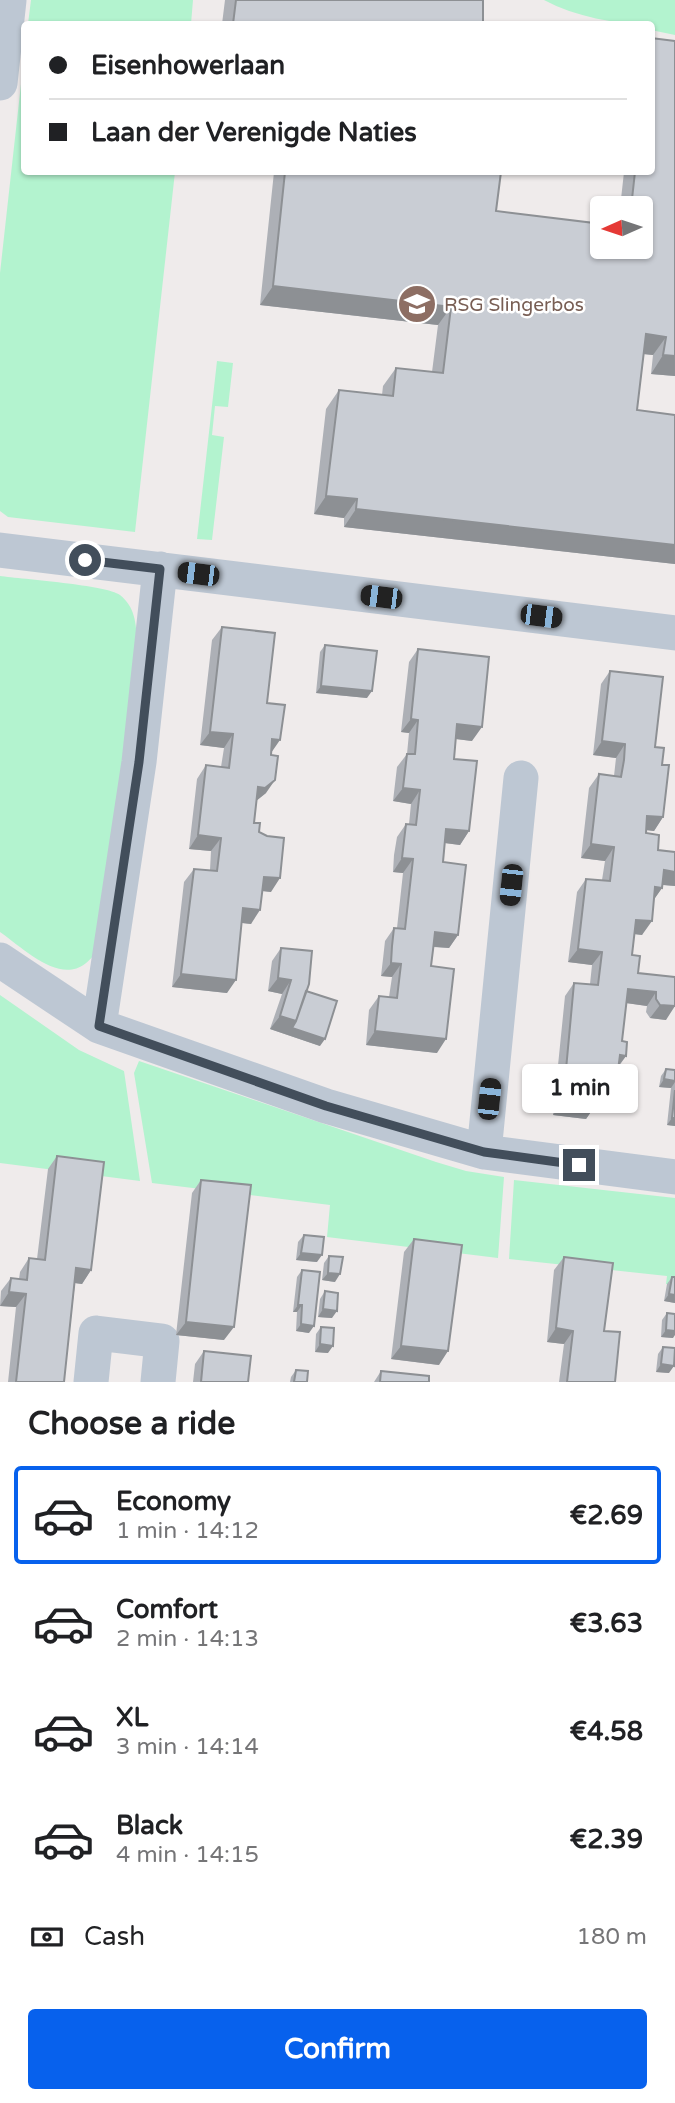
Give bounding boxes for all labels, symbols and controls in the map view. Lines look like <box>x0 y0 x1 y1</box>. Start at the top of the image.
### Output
text: Eisenhowerlaan <box>91 50 285 81</box>
text: Laan der Verenigde Naties <box>91 117 417 148</box>
north arrow <box>590 196 653 259</box>
map controls <box>590 196 653 259</box>
school or university icon: RSG Slingerbos <box>396 283 438 325</box>
place label: RSG Slingerbos <box>444 294 584 316</box>
route start <box>69 544 101 576</box>
car <box>176 561 221 587</box>
car <box>359 584 404 610</box>
car <box>519 603 564 629</box>
car <box>499 863 524 907</box>
callout: 1 min <box>521 1064 637 1112</box>
text: 1 min <box>549 1074 611 1102</box>
car <box>477 1077 502 1121</box>
route end <box>563 1149 595 1181</box>
text: Choose a ride <box>28 1405 235 1443</box>
icon: car <box>32 1484 95 1547</box>
text: Economy <box>116 1486 231 1517</box>
text: €2.69 <box>570 1500 643 1531</box>
text: 1 min · 14:12 <box>116 1517 259 1545</box>
icon: car <box>32 1592 95 1655</box>
text: Comfort <box>116 1594 218 1625</box>
text: €3.63 <box>570 1608 643 1639</box>
text: 2 min · 14:13 <box>116 1625 259 1653</box>
icon: car <box>32 1700 95 1763</box>
text: XL <box>116 1702 148 1733</box>
text: €4.58 <box>570 1716 643 1747</box>
text: 3 min · 14:14 <box>116 1733 259 1761</box>
icon: car <box>32 1808 95 1871</box>
text: Black <box>116 1810 183 1841</box>
text: €2.39 <box>570 1824 643 1855</box>
text: 4 min · 14:15 <box>116 1841 259 1869</box>
icon: cash <box>28 1918 66 1956</box>
text: Cash <box>84 1921 145 1952</box>
text: 180 m <box>577 1923 647 1951</box>
button: Confirm <box>28 2009 647 2089</box>

